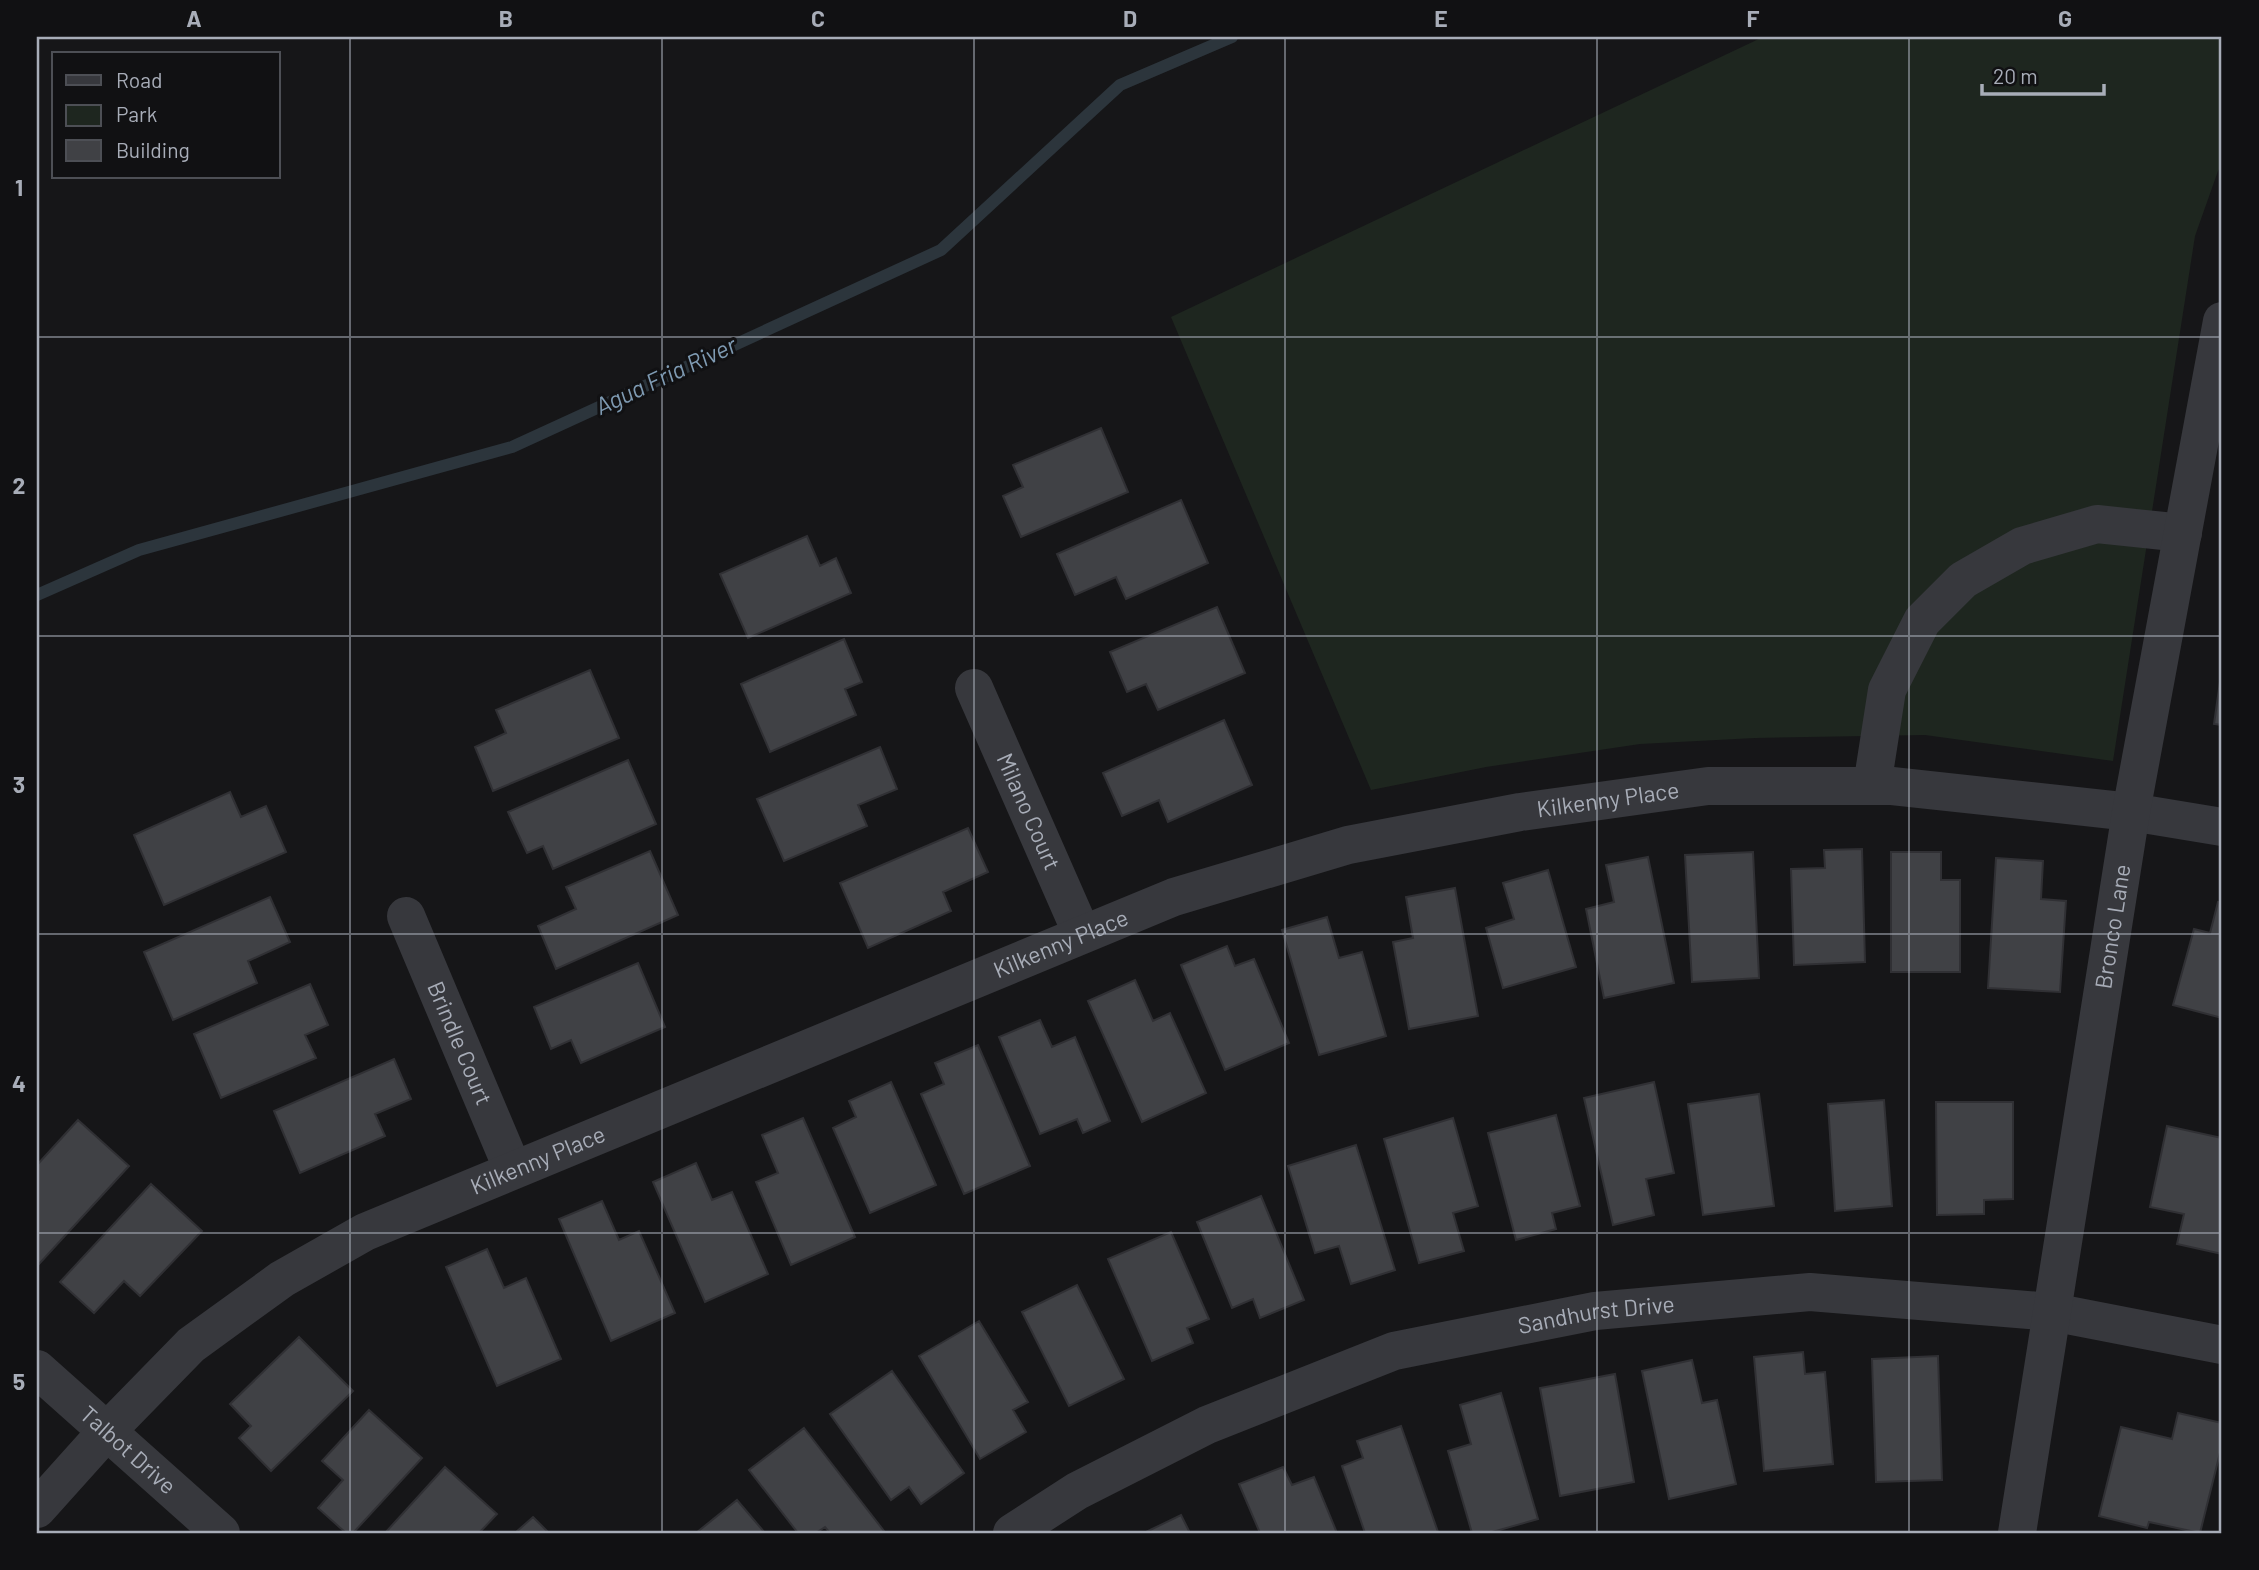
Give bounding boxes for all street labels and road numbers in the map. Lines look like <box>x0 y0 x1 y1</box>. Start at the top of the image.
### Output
street label: Milano Court <box>991 748 1067 874</box>
street label: Kilkenny Place <box>1535 775 1681 823</box>
street label: Bronco Lane <box>2088 862 2136 991</box>
street label: Kilkenny Place <box>989 903 1132 983</box>
street label: Brindle Court <box>422 977 499 1109</box>
street label: Kilkenny Place <box>466 1119 609 1200</box>
street label: Sandhurst Drive <box>1515 1289 1676 1339</box>
street label: Talbot Drive <box>75 1399 182 1499</box>

